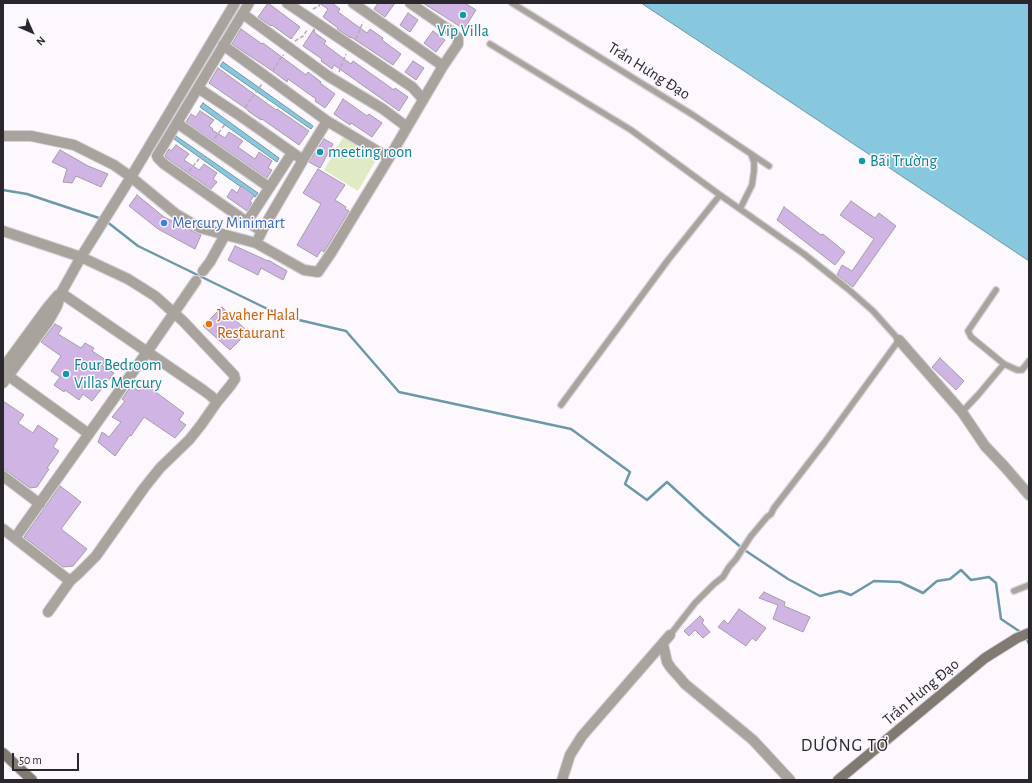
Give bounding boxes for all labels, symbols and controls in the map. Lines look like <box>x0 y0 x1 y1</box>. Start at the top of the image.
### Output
marker: Vip Villa <box>458 10 468 20</box>
north arrow <box>12 12 52 52</box>
place label: Vip Villa <box>437 21 489 41</box>
text: N <box>34 34 47 47</box>
street label: Trần Hưng Đạo <box>604 38 694 104</box>
place label: meeting roon <box>328 142 412 162</box>
marker: meeting roon <box>315 147 325 157</box>
place label: Bãi Trường <box>870 151 937 171</box>
marker: Bãi Trường <box>857 156 867 166</box>
place label: Mercury Minimart <box>172 213 285 233</box>
marker: Mercury Minimart <box>159 218 169 228</box>
place label: Javaher Halal Restaurant <box>217 305 300 343</box>
marker: Javaher Halal Restaurant <box>204 319 214 329</box>
place label: Four Bedroom Villas Mercury <box>74 355 162 393</box>
marker: Four Bedroom Villas Mercury <box>61 369 71 379</box>
street label: Trần Hưng Đạo <box>879 655 963 729</box>
district label: DƯƠNG TƠ <box>801 735 889 757</box>
scale bar <box>14 745 81 771</box>
text: 50 m <box>19 754 42 766</box>

